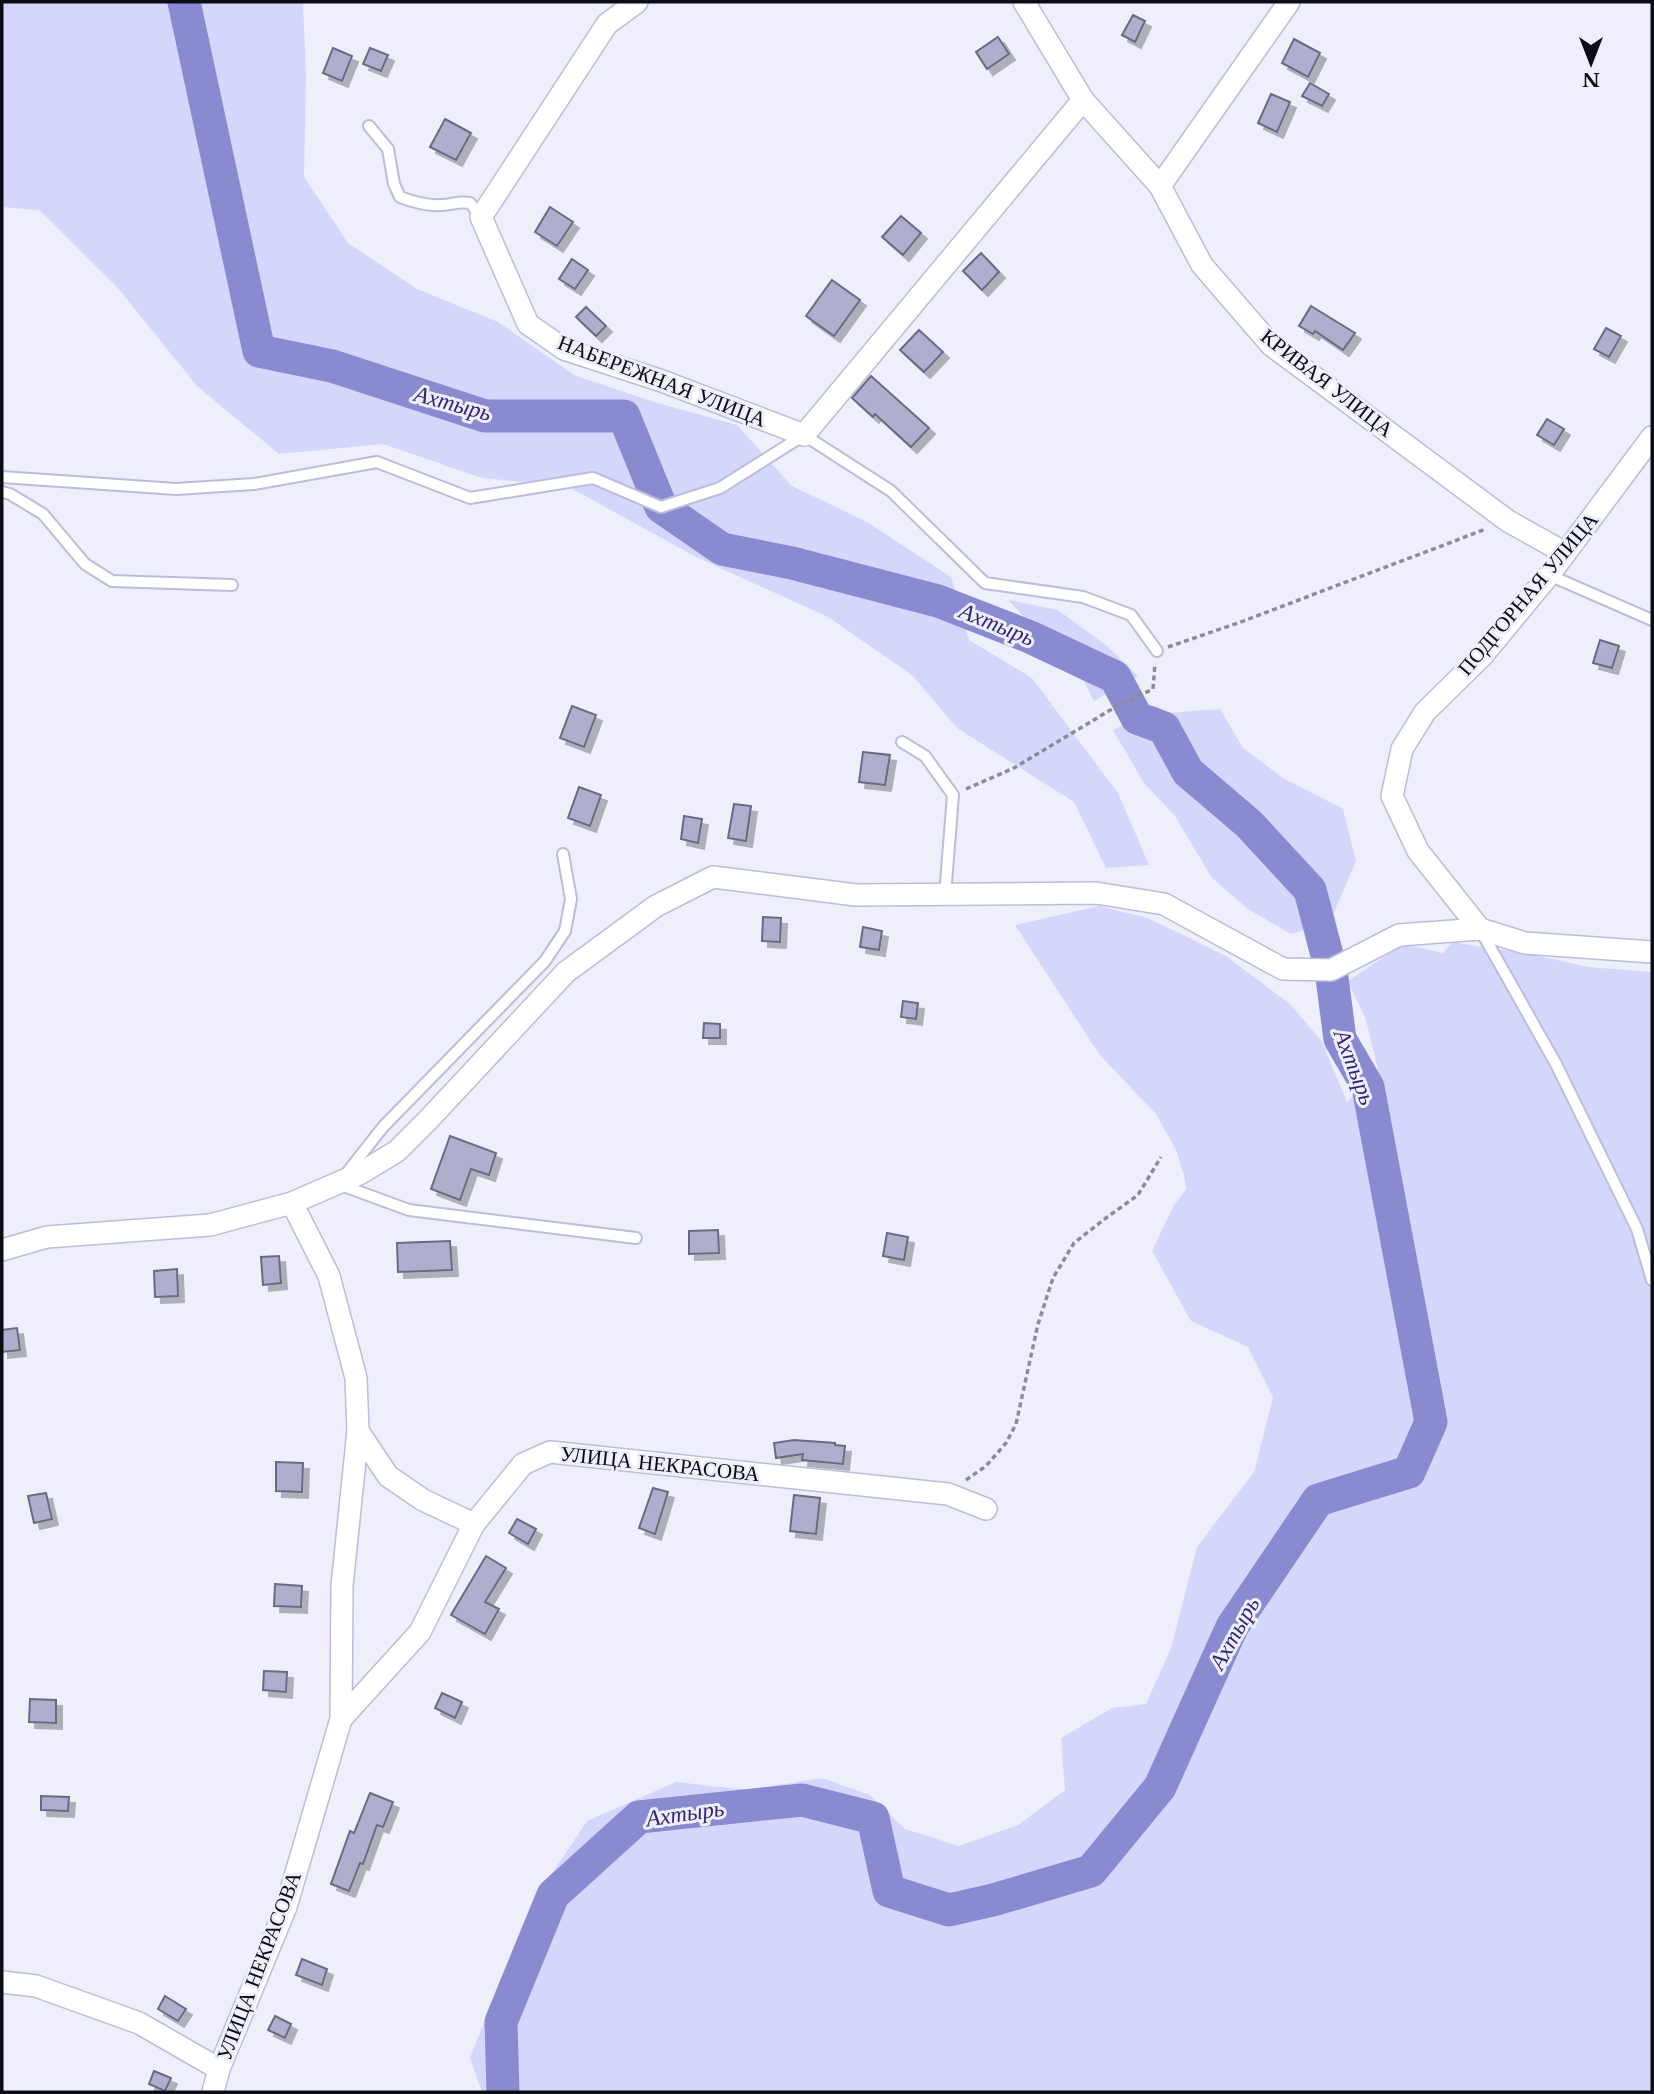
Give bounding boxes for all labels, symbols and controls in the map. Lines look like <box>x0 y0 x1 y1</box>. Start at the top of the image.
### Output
north arrow <box>1556 28 1626 98</box>
text: N <box>1582 68 1600 91</box>
street label: КРИВАЯ УЛИЦА <box>1256 323 1399 443</box>
street label: НАБЕРЕЖНАЯ УЛИЦА <box>554 329 771 433</box>
water label: Ахтырь <box>410 379 494 427</box>
street label: ПОДГОРНАЯ УЛИЦА <box>1452 507 1604 681</box>
water label: Ахтырь <box>954 596 1039 652</box>
water label: Ахтырь <box>1327 1024 1382 1109</box>
street label: УЛИЦА НЕКРАСОВА <box>559 1441 762 1487</box>
water label: Ахтырь <box>1202 1592 1265 1676</box>
water label: Ахтырь <box>642 1794 726 1833</box>
street label: УЛИЦА НЕКРАСОВА <box>211 1867 307 2064</box>

